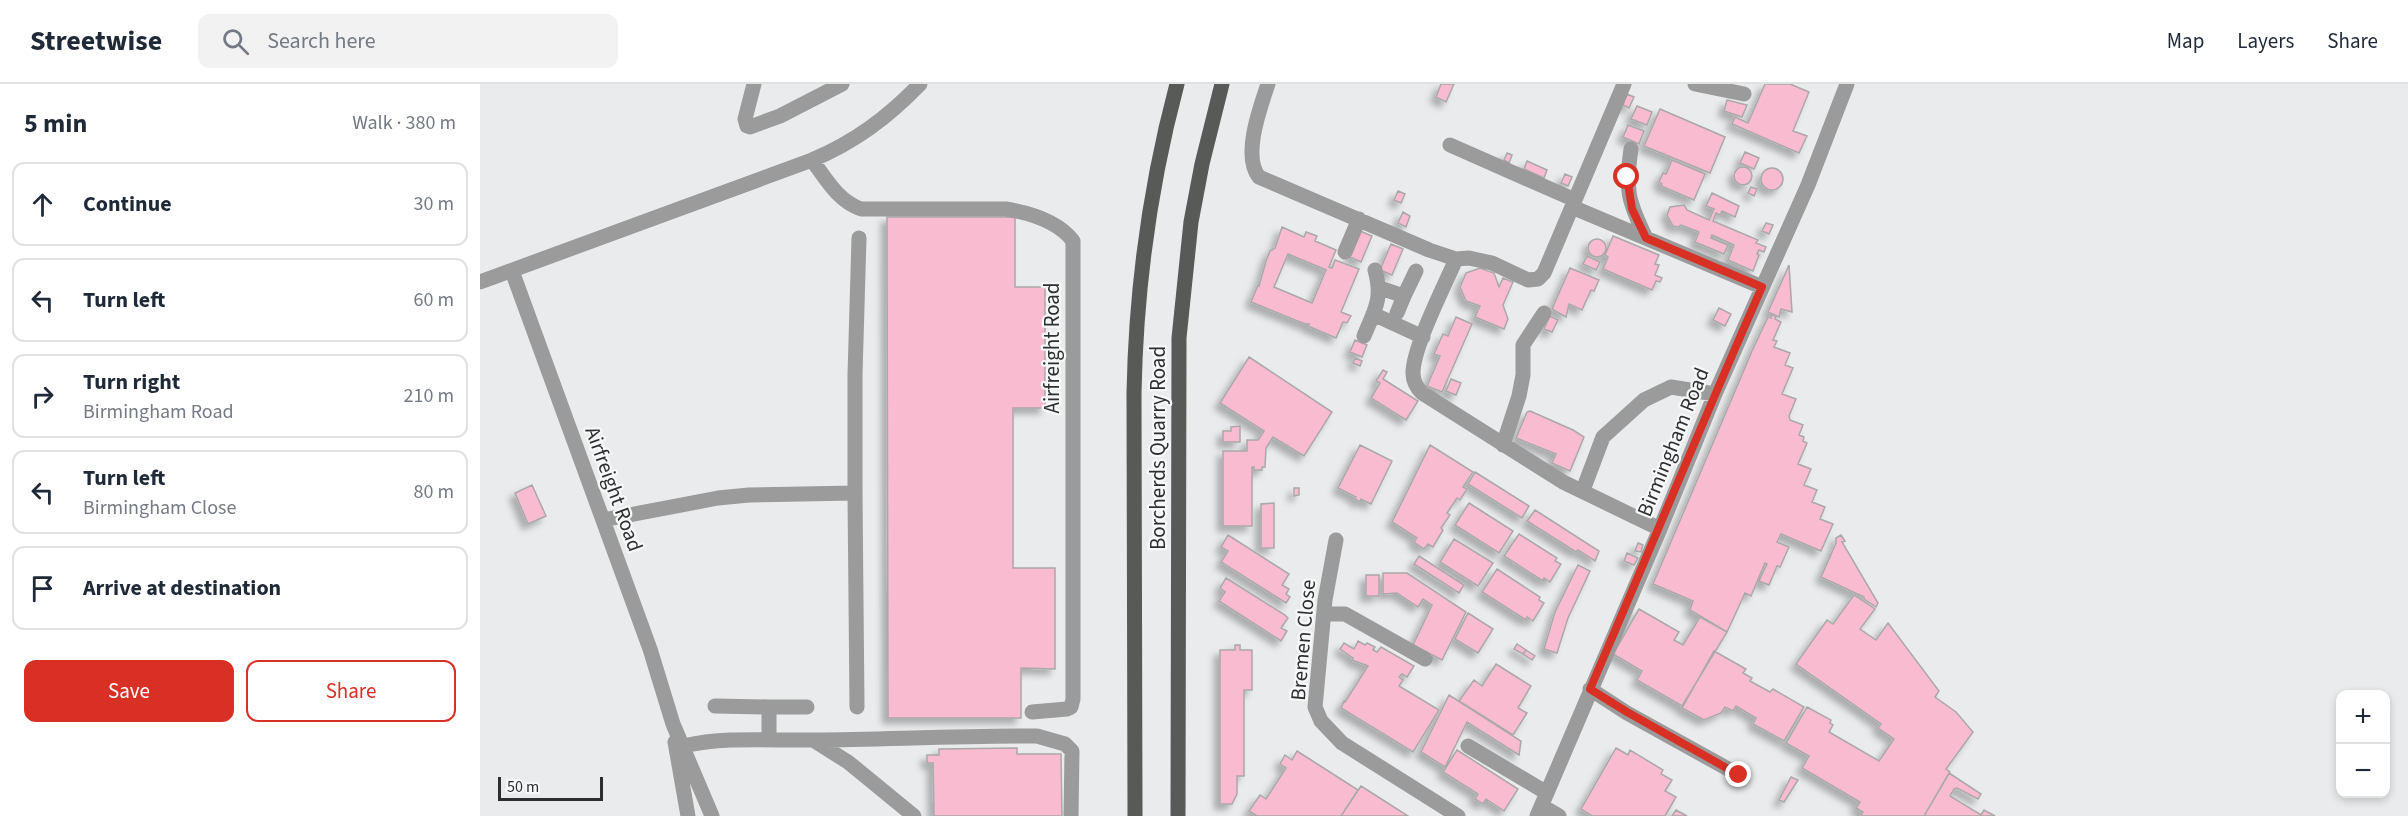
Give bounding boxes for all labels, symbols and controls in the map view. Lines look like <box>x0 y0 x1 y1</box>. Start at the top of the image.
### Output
search box <box>198 14 618 68</box>
text: Streetwise <box>30 21 162 61</box>
icon: search <box>219 25 252 58</box>
text: Search here <box>267 25 376 57</box>
text: Map <box>2167 26 2204 56</box>
text: Layers <box>2237 26 2294 56</box>
text: Share <box>2327 26 2378 56</box>
text: 5 min <box>24 105 87 142</box>
text: Walk · 380 m <box>352 109 456 137</box>
route start <box>1613 163 1639 189</box>
icon: ahead <box>26 188 59 221</box>
text: Continue <box>83 188 172 220</box>
text: 30 m <box>414 190 454 218</box>
street label: Airfreight Road <box>1037 282 1067 414</box>
icon: left <box>26 284 59 317</box>
text: Turn left <box>83 284 165 316</box>
text: 60 m <box>414 286 454 314</box>
street label: Borcherds Quarry Road <box>1143 346 1173 550</box>
street label: Birmingham Road <box>1629 363 1717 521</box>
text: Turn right <box>83 366 180 398</box>
icon: right <box>26 380 59 413</box>
text: 210 m <box>404 382 454 410</box>
text: Birmingham Road <box>83 398 234 426</box>
street label: Airfreight Road <box>577 422 651 556</box>
text: Turn left <box>83 462 165 494</box>
icon: left <box>26 476 59 509</box>
text: 80 m <box>414 478 454 506</box>
text: Birmingham Close <box>83 494 236 522</box>
icon: arrive <box>26 572 59 605</box>
text: Arrive at destination <box>83 572 281 604</box>
street label: Bremen Close <box>1283 578 1323 702</box>
button: Save <box>24 660 234 722</box>
button: Share <box>246 660 456 722</box>
map controls <box>2336 690 2390 798</box>
button: + <box>2336 690 2390 744</box>
button: − <box>2336 744 2390 798</box>
route end <box>1725 761 1751 787</box>
scale bar <box>498 774 603 802</box>
text: 50 m <box>507 776 539 798</box>

